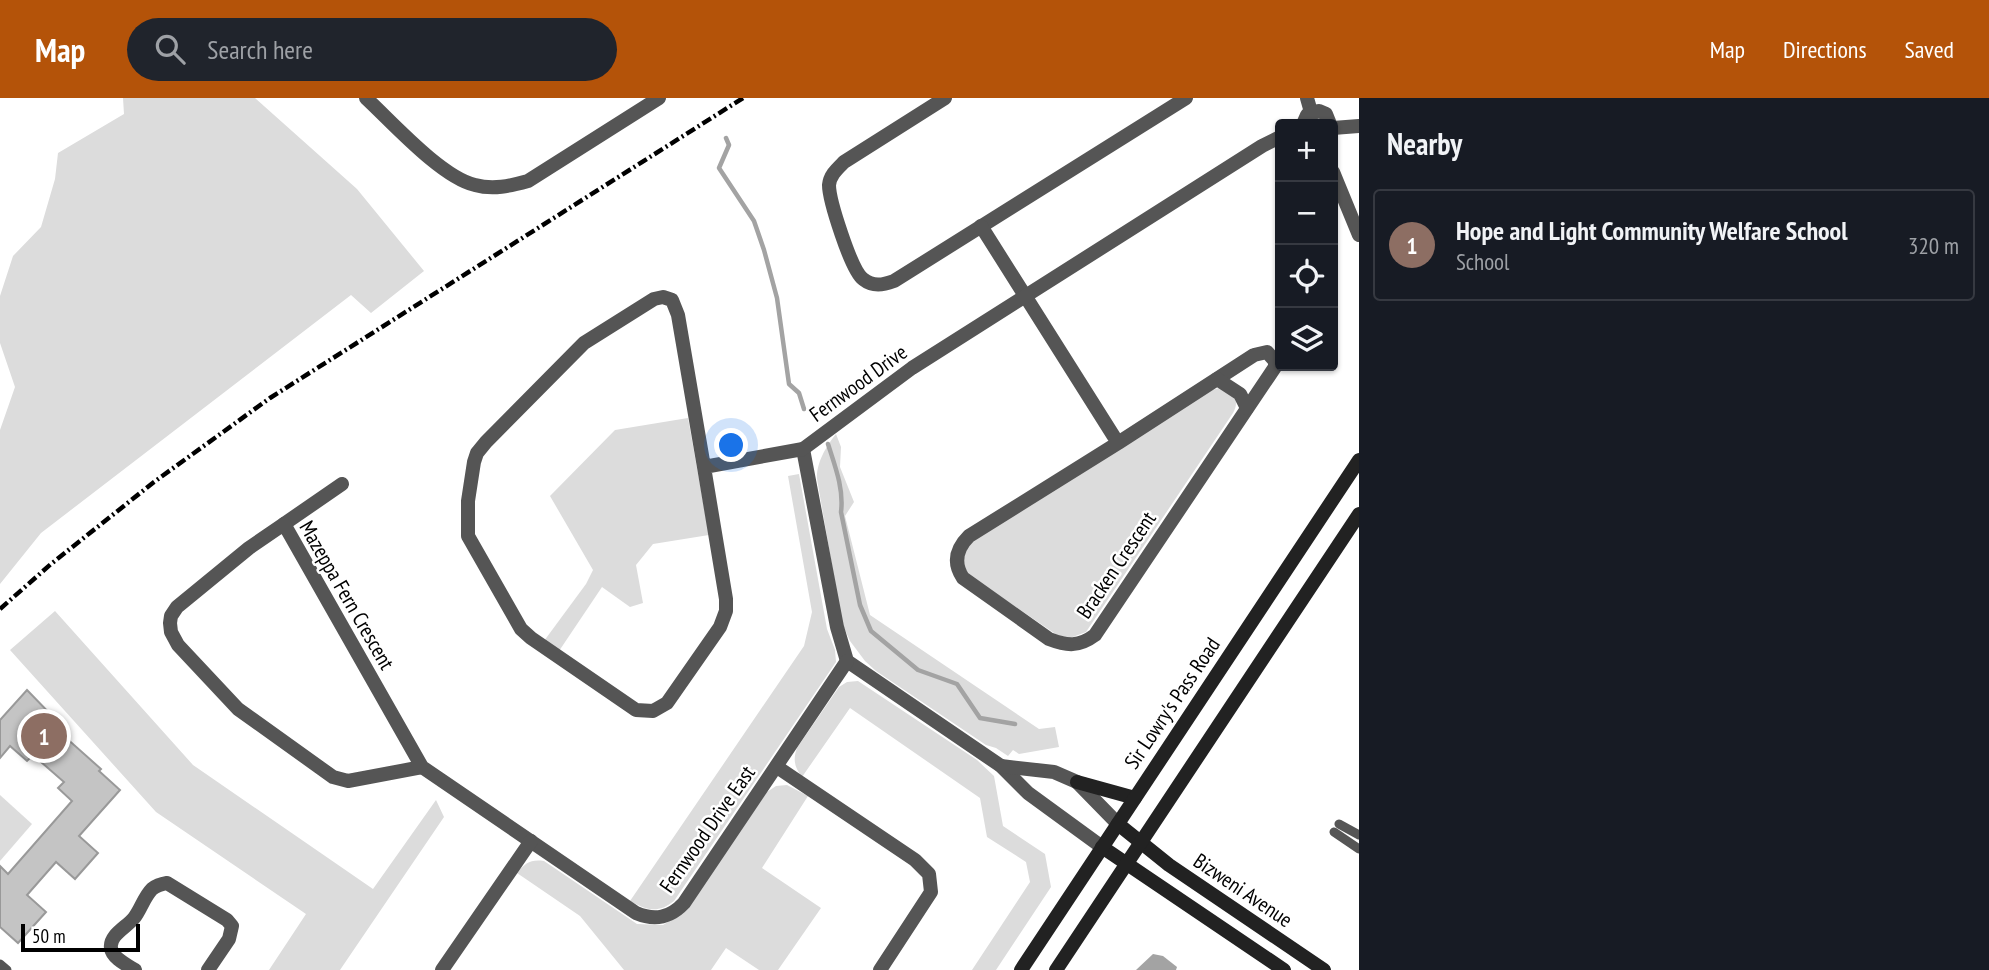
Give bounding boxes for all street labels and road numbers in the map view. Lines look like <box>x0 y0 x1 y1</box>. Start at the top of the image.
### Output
street label: Fernwood Drive <box>804 338 912 428</box>
street label: Bracken Crescent <box>1070 506 1162 624</box>
street label: Mazeppa Fern Crescent <box>293 516 401 674</box>
street label: Sir Lowry's Pass Road <box>1118 632 1226 774</box>
street label: Fernwood Drive East <box>653 760 761 898</box>
street label: Bizweni Avenue <box>1188 847 1298 933</box>

